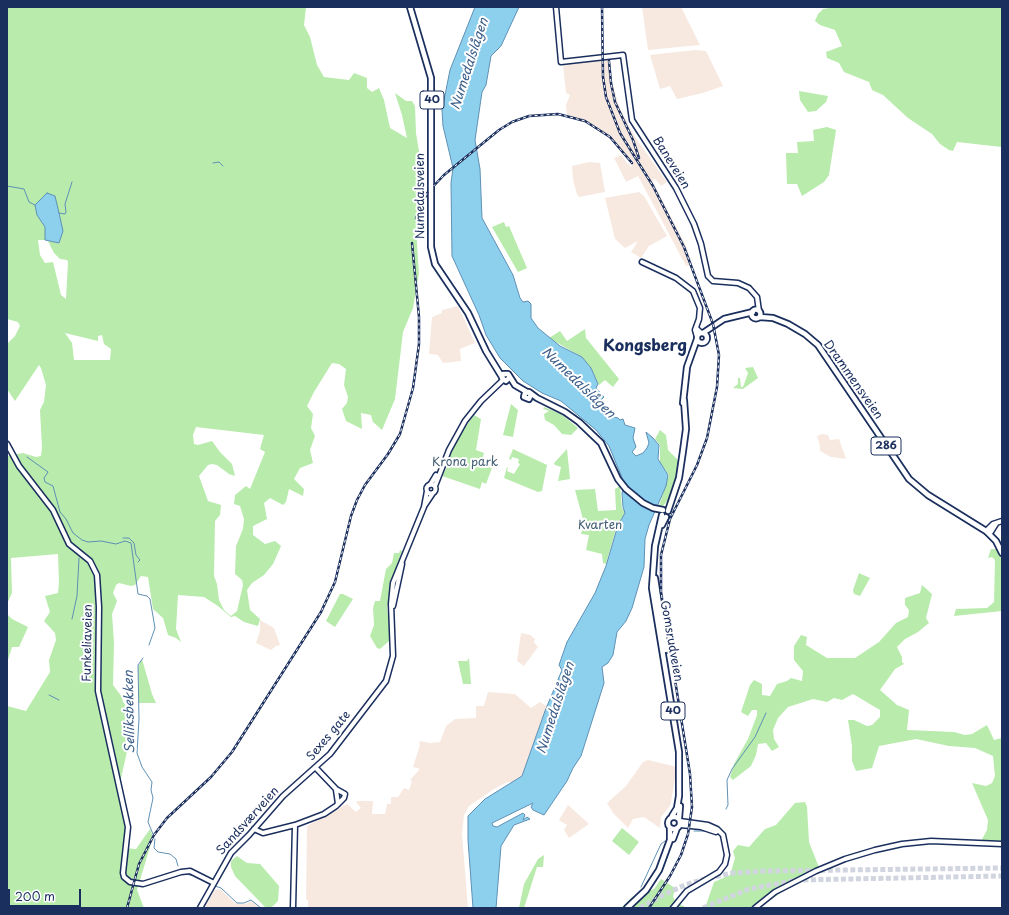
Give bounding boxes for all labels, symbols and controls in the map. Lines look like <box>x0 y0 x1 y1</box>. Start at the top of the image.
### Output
water label: Numedalslågen <box>448 16 492 112</box>
road number: 40 <box>420 91 444 109</box>
street label: Baneveien <box>649 134 693 192</box>
street label: Numedalsveien <box>414 153 428 239</box>
district label: Kongsberg <box>603 337 687 357</box>
street label: Drammensveien <box>820 338 886 422</box>
water label: Numedalslågen <box>538 344 618 422</box>
road number: 286 <box>871 437 901 455</box>
park label: Krona park <box>432 456 498 470</box>
park label: Kvarten <box>578 519 622 533</box>
street label: Gomsrudveien <box>657 599 685 683</box>
street label: Funkeliaveien <box>80 604 96 682</box>
water label: Numedalslågen <box>534 660 578 756</box>
water label: Selliksbekken <box>121 670 139 754</box>
road number: 40 <box>661 702 685 720</box>
street label: Sexes gate <box>304 708 354 764</box>
street label: Sandsværveien <box>214 784 282 858</box>
scale bar <box>10 881 83 907</box>
text: 200 m <box>15 887 55 905</box>

